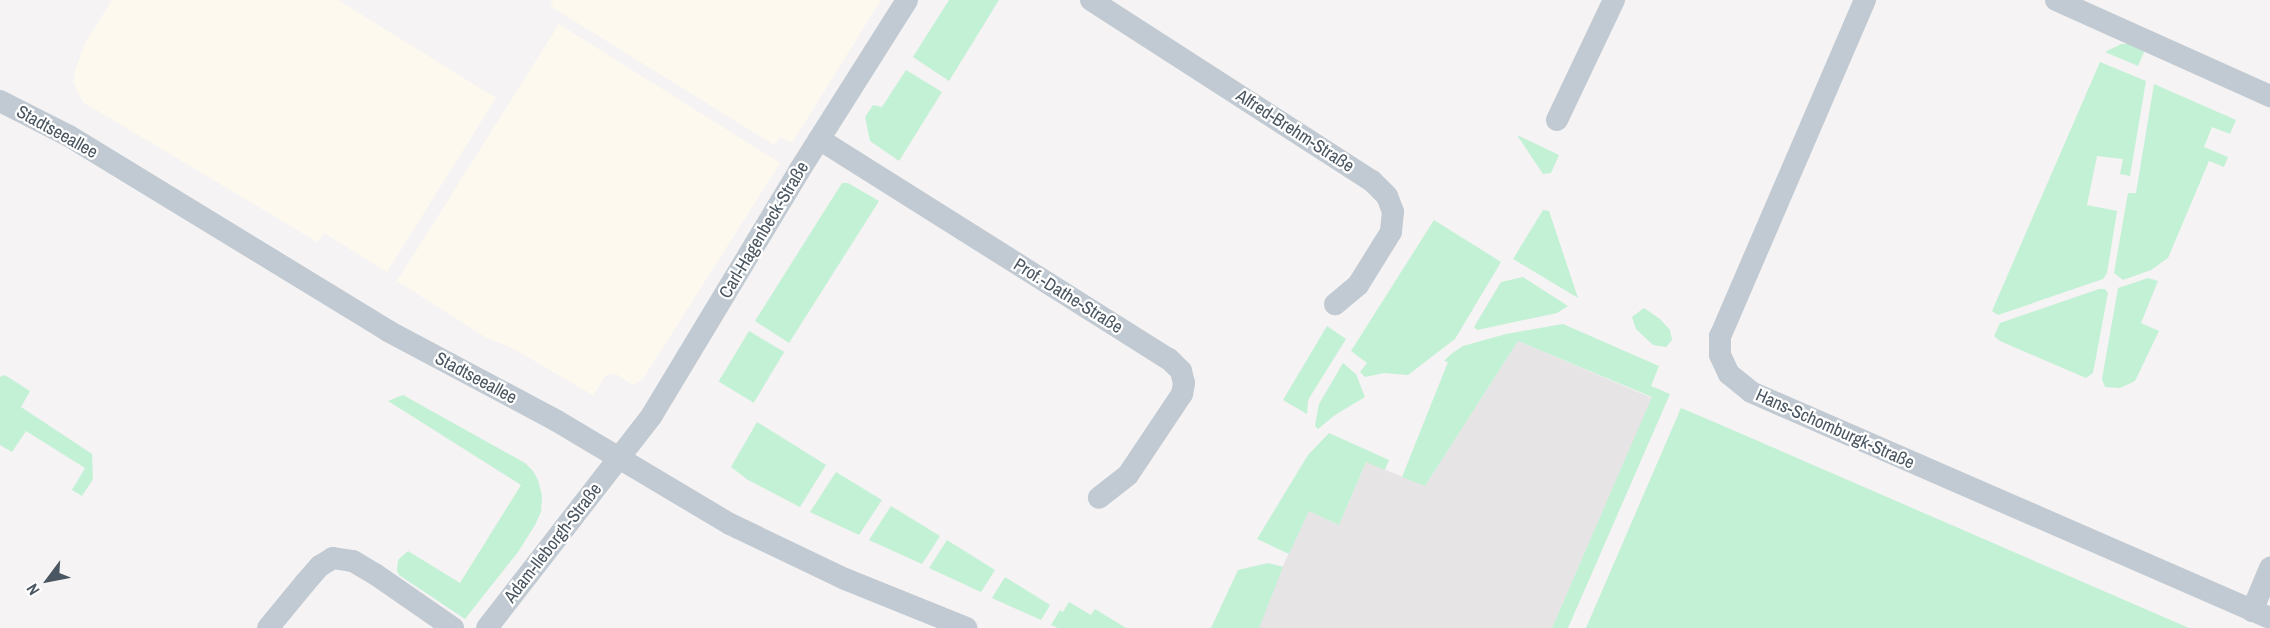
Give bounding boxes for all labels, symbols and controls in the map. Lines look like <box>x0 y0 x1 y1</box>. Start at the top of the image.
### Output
street label: Alfred-Brehm-Straße <box>1232 85 1358 177</box>
street label: Stadtseeallee <box>13 101 101 163</box>
street label: Carl-Hagenbeck-Straße <box>715 158 813 302</box>
street label: Prof.-Dathe-Straße <box>1009 254 1127 338</box>
street label: Stadtseeallee <box>431 347 521 409</box>
street label: Hans-Schomburgk-Straße <box>1752 384 1918 474</box>
street label: Adam-Ileborgh-Straße <box>500 479 606 607</box>
north arrow <box>18 550 78 610</box>
text: N <box>21 580 45 599</box>

